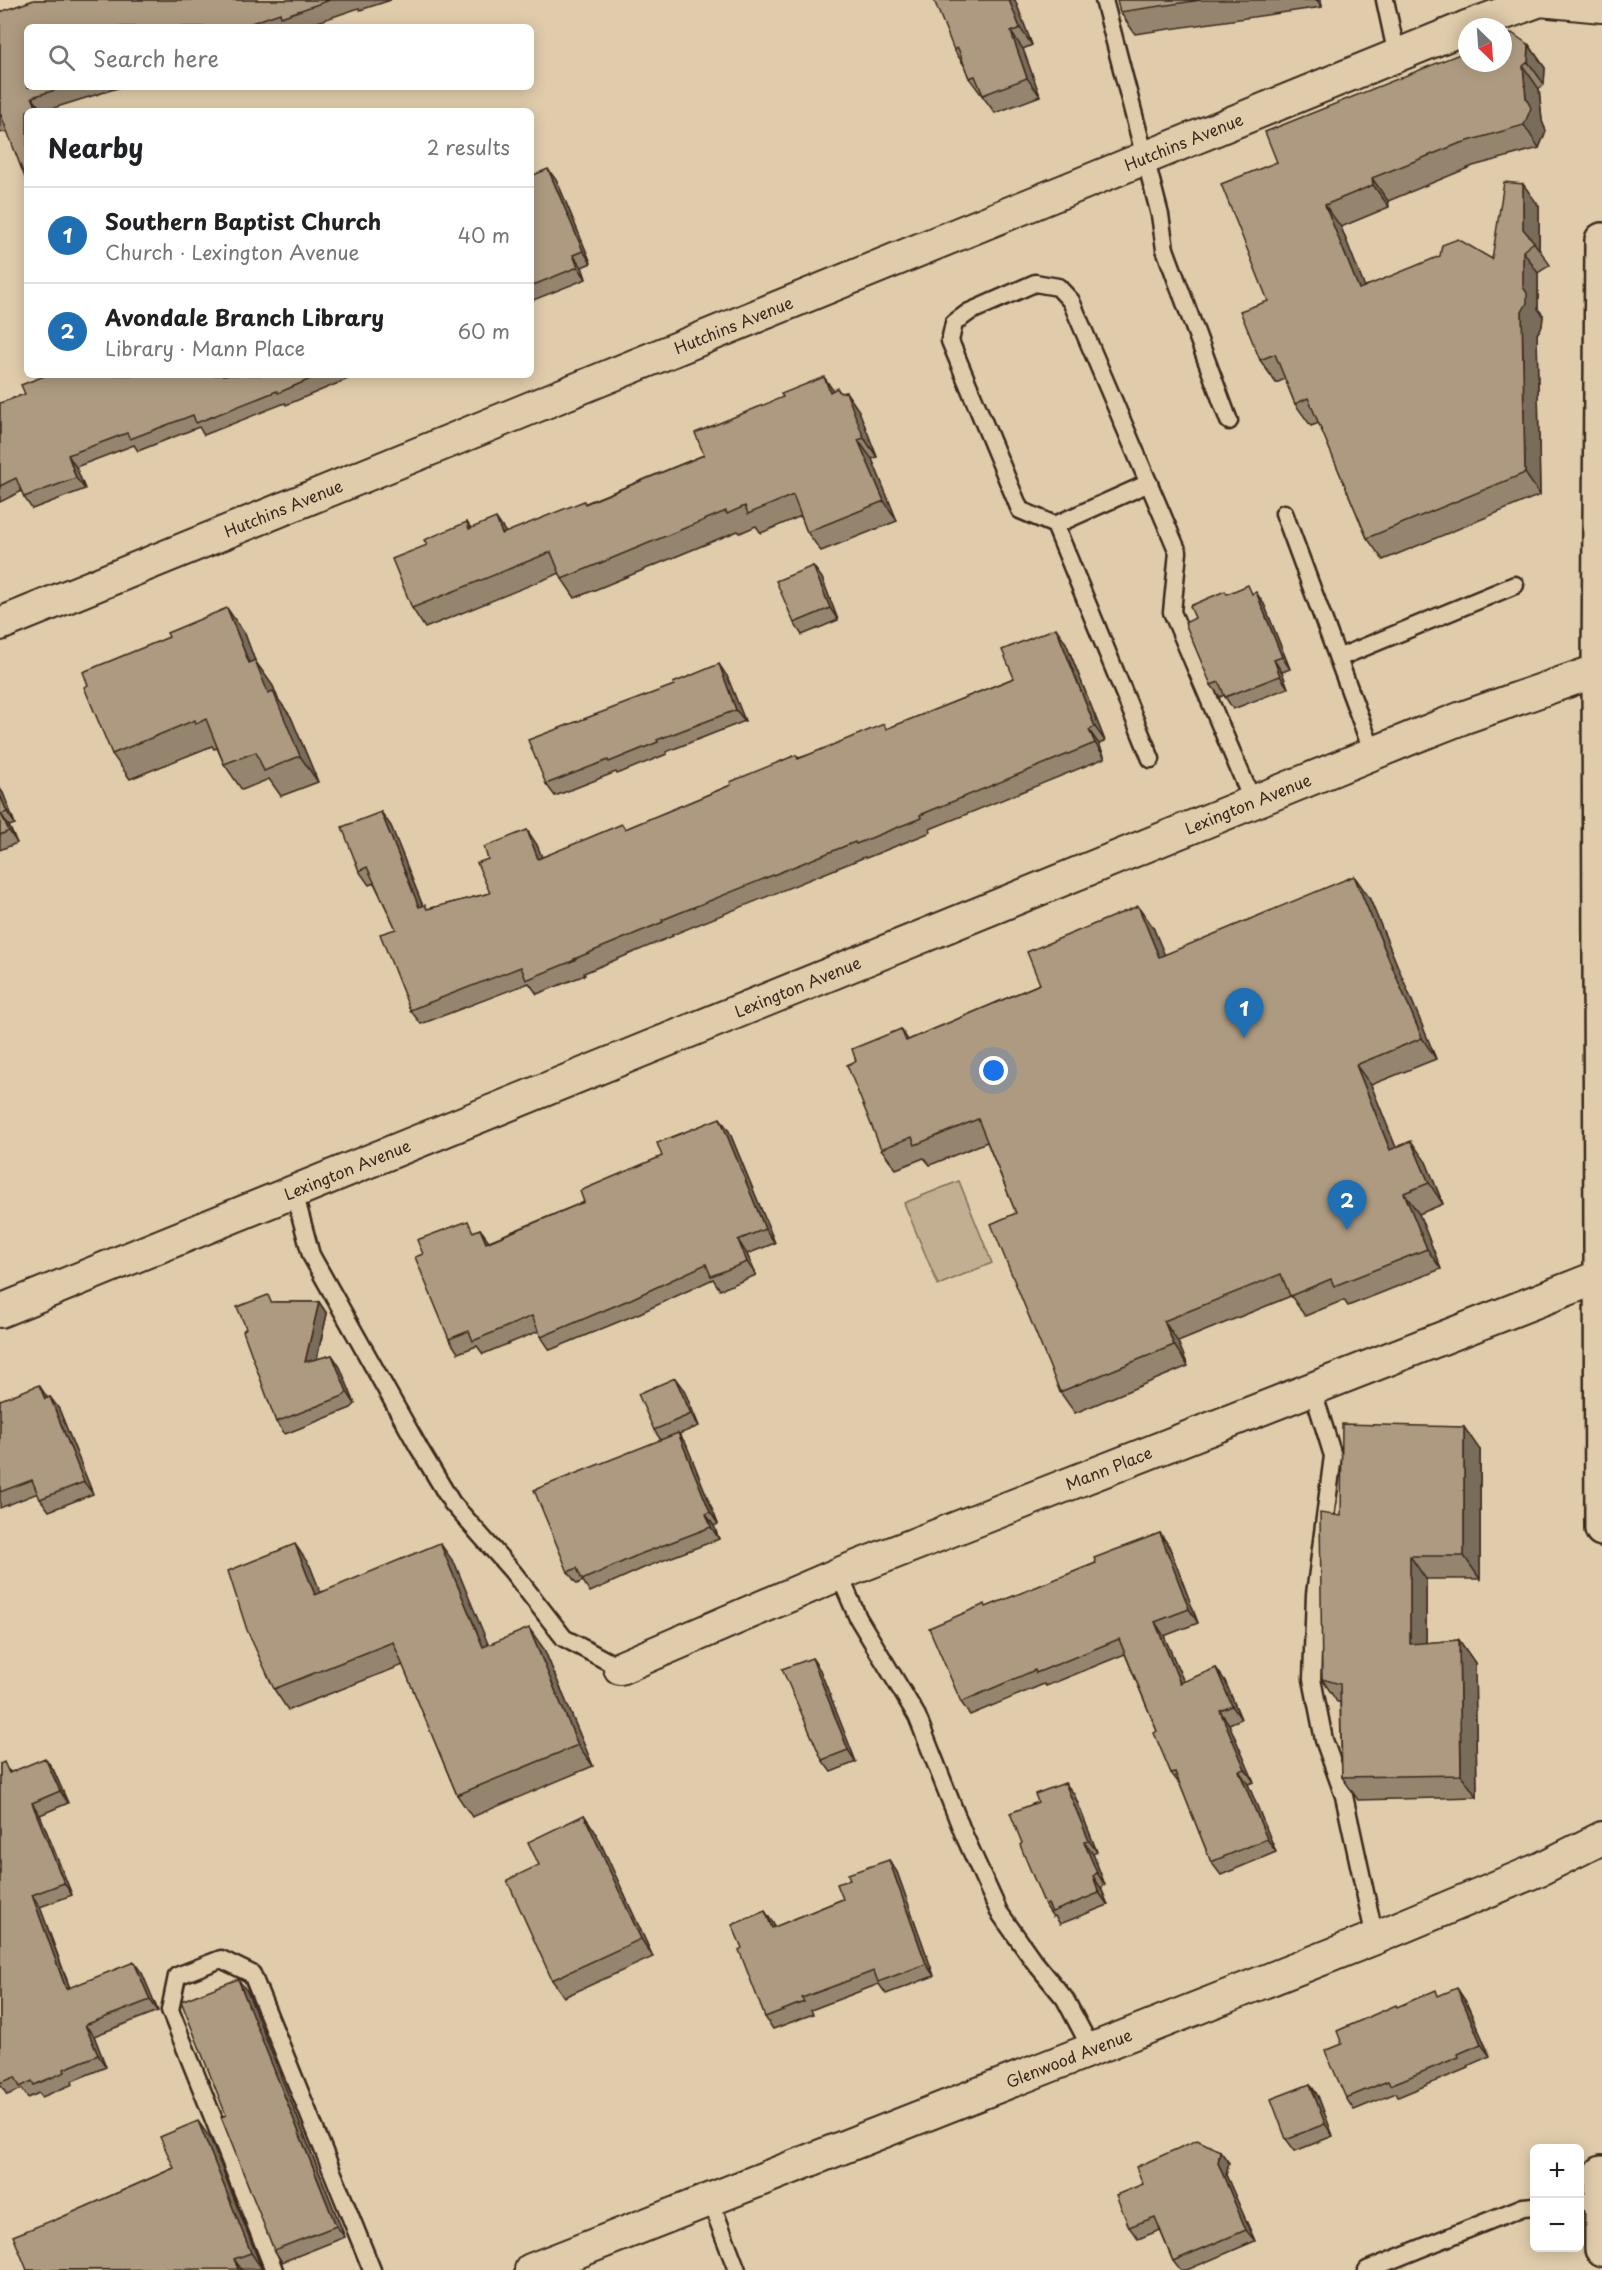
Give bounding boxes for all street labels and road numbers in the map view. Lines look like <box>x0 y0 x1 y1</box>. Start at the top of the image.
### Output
street label: Hutchins Avenue <box>1120 106 1247 176</box>
street label: Hutchins Avenue <box>670 290 796 359</box>
street label: Hutchins Avenue <box>220 473 346 543</box>
street label: Lexington Avenue <box>1181 767 1315 840</box>
street label: Lexington Avenue <box>731 950 864 1023</box>
street label: Lexington Avenue <box>280 1132 414 1205</box>
street label: Mann Place <box>1062 1440 1155 1495</box>
street label: Glenwood Avenue <box>1002 2022 1135 2093</box>

